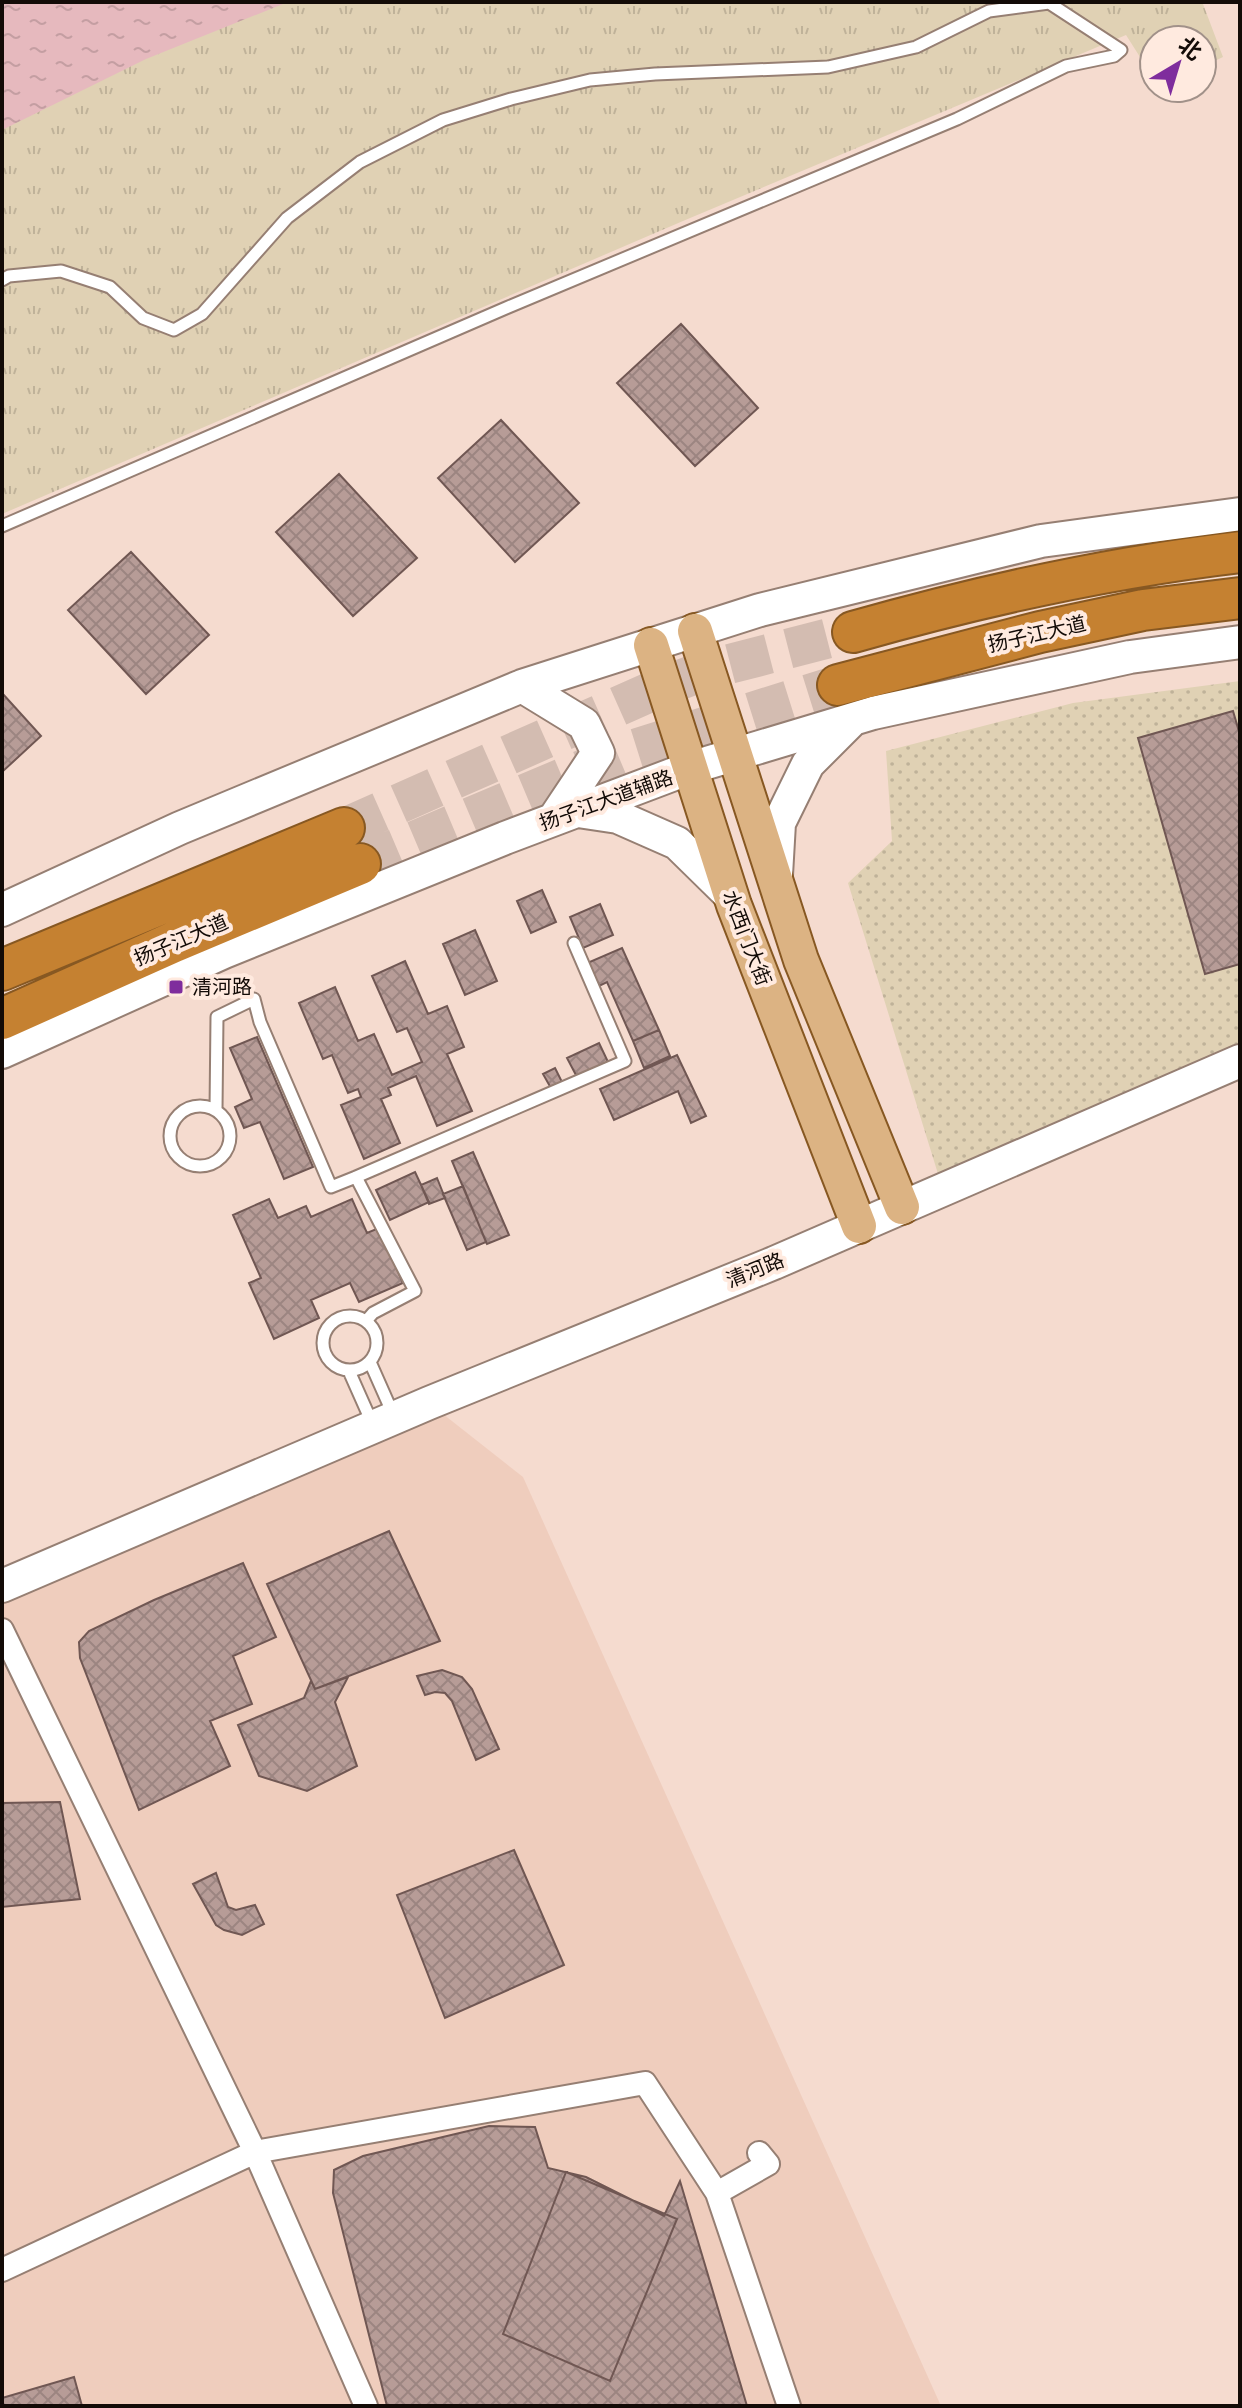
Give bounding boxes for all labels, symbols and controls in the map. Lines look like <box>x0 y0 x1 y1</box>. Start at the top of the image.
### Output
north arrow <box>1138 24 1218 104</box>
text: 北 <box>1173 30 1208 66</box>
street label: 扬子江大道 <box>985 610 1088 657</box>
street label: 扬子江大道辅路 <box>536 764 676 835</box>
street label: 水西门大街 <box>718 887 777 989</box>
street label: 扬子江大道 <box>130 908 232 971</box>
place label: 清河路 <box>192 974 252 999</box>
marker: 清河路 <box>167 978 185 996</box>
street label: 清河路 <box>722 1247 787 1292</box>

